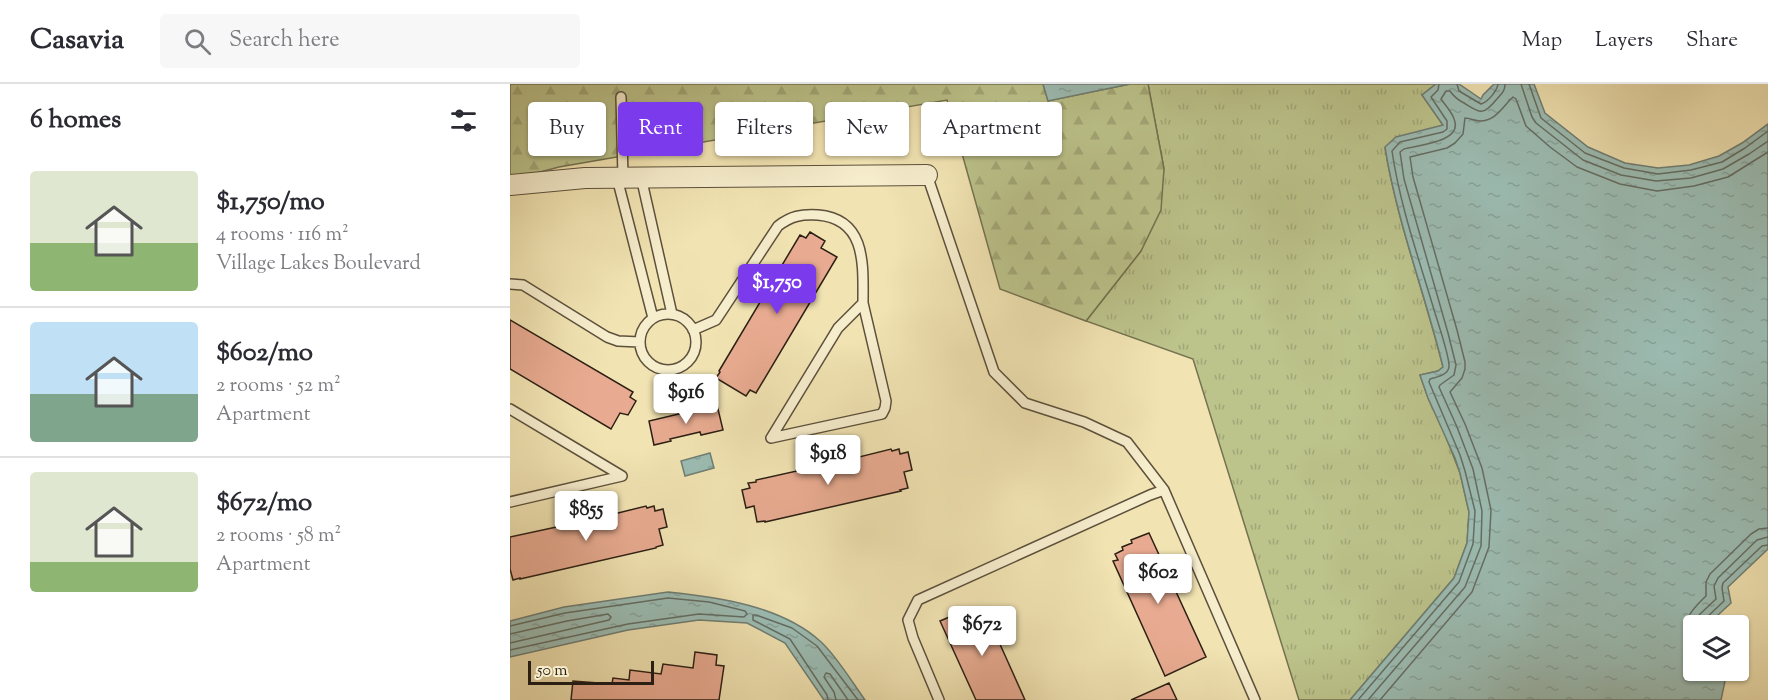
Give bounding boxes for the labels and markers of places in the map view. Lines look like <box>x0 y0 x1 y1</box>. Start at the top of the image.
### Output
pin: $1,750 <box>728 264 826 315</box>
pin: $916 <box>650 374 722 425</box>
pin: $918 <box>792 435 864 486</box>
pin: $855 <box>550 491 622 542</box>
pin: $602 <box>1122 554 1194 605</box>
pin: $672 <box>946 606 1018 657</box>

